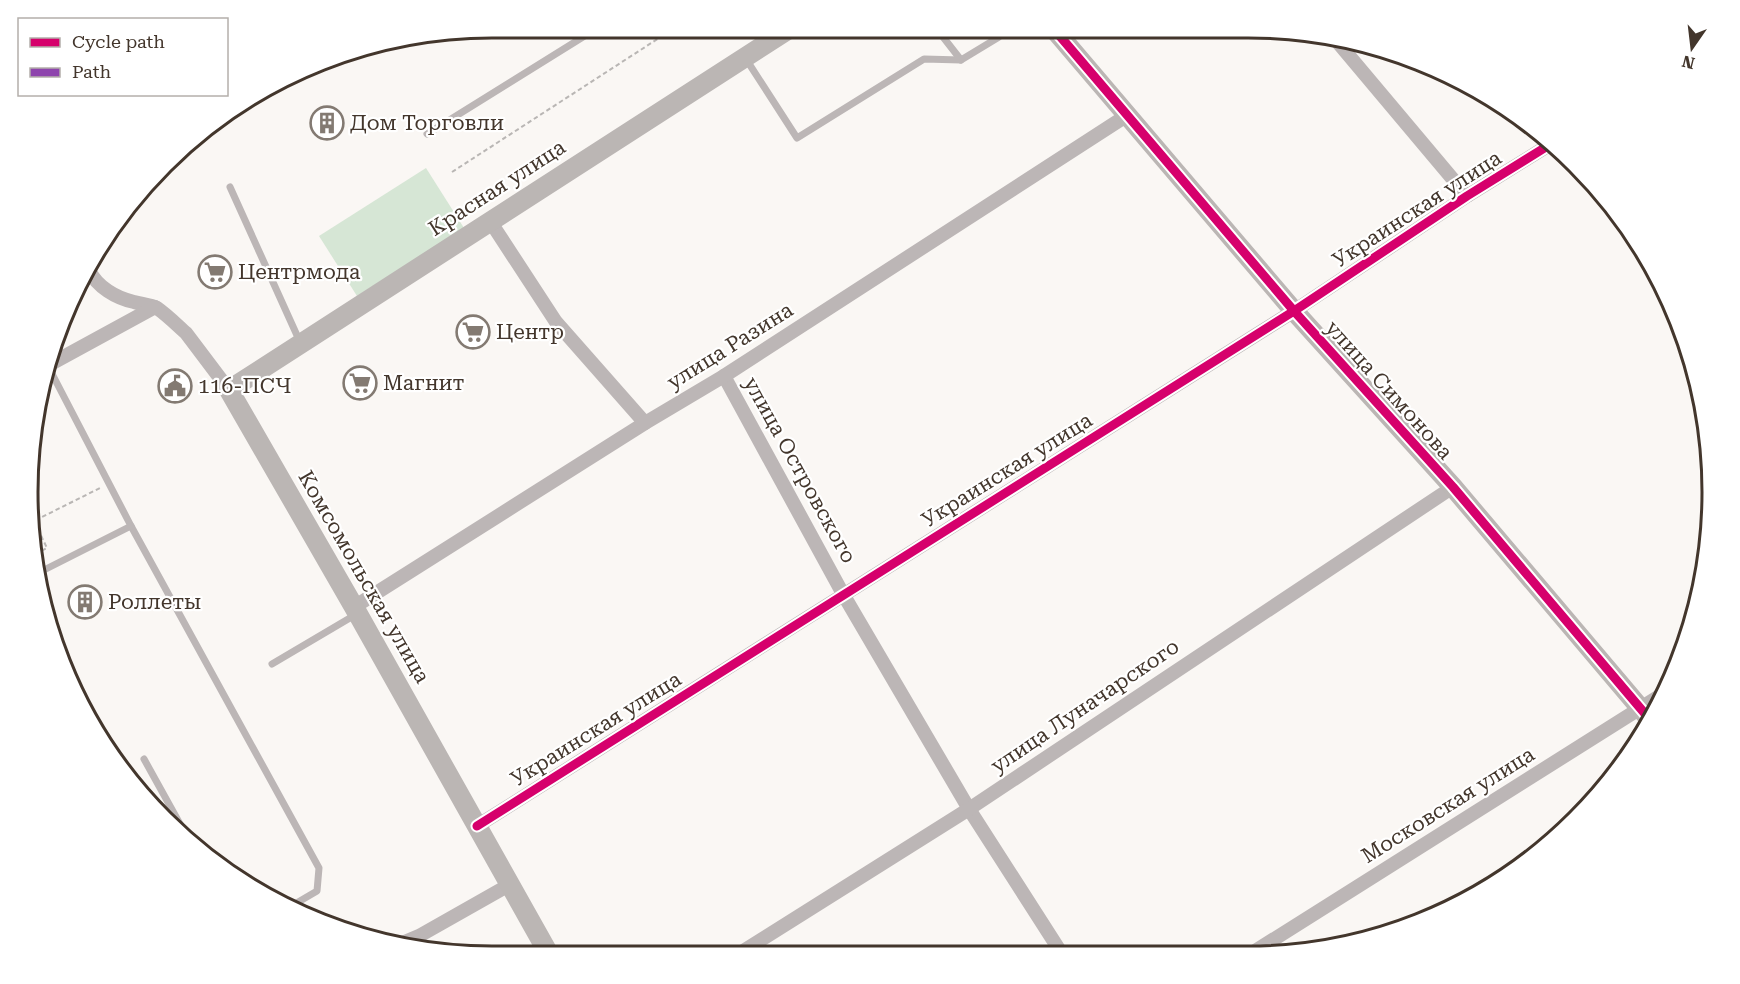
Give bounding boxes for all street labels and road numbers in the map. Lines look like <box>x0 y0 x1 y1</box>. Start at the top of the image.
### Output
street label: Красная улица <box>424 135 570 241</box>
street label: Украинская улица <box>1328 145 1506 272</box>
street label: улица Разина <box>663 297 798 394</box>
street label: улица Симонова <box>1320 316 1458 465</box>
street label: улица Островского <box>739 373 861 567</box>
street label: Украинская улица <box>917 408 1097 532</box>
street label: Комсомольская улица <box>293 467 435 688</box>
street label: улица Луначарского <box>986 634 1184 778</box>
street label: Украинская улица <box>506 667 686 791</box>
street label: Московская улица <box>1357 742 1539 868</box>

